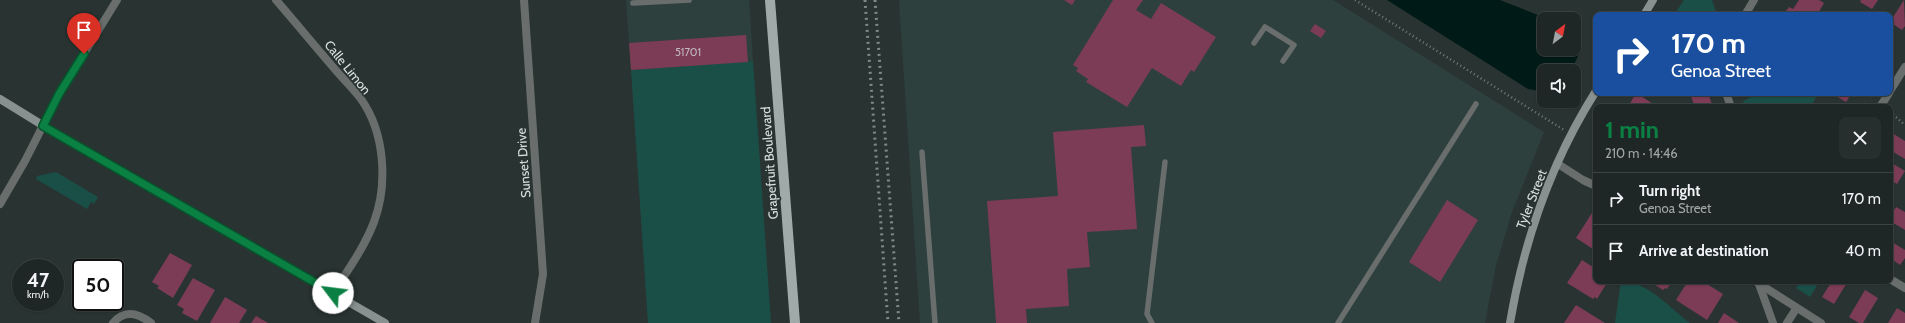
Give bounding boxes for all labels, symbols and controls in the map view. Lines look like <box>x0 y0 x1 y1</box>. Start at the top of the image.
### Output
north arrow <box>1537 12 1581 56</box>
map controls <box>1537 12 1581 108</box>
pin <box>67 13 101 54</box>
icon: arrive <box>73 19 95 41</box>
text: 170 m <box>1671 26 1746 60</box>
icon: right <box>1605 28 1657 80</box>
street label: Calle Limon <box>321 37 375 97</box>
house number: 51701 <box>675 45 701 59</box>
text: Genoa Street <box>1671 60 1771 82</box>
button: sound <box>1537 64 1581 108</box>
street label: Grapefruit Boulevard <box>757 106 781 220</box>
text: 1 min <box>1605 115 1659 144</box>
button: close <box>1839 117 1881 159</box>
street label: Sunset Drive <box>513 127 533 199</box>
text: 210 m · 14:46 <box>1605 145 1678 161</box>
street label: Tyler Street <box>1512 166 1550 231</box>
text: Turn right <box>1639 182 1700 200</box>
icon: right <box>1605 188 1627 210</box>
text: 170 m <box>1842 190 1881 208</box>
text: Genoa Street <box>1639 200 1711 216</box>
icon: arrive <box>1605 240 1627 262</box>
text: Arrive at destination <box>1639 242 1769 260</box>
text: 40 m <box>1845 242 1881 260</box>
speed limit sign: 50 <box>72 259 124 311</box>
text: 47 <box>27 268 49 292</box>
position arrow <box>312 272 354 314</box>
text: km/h <box>27 288 49 301</box>

